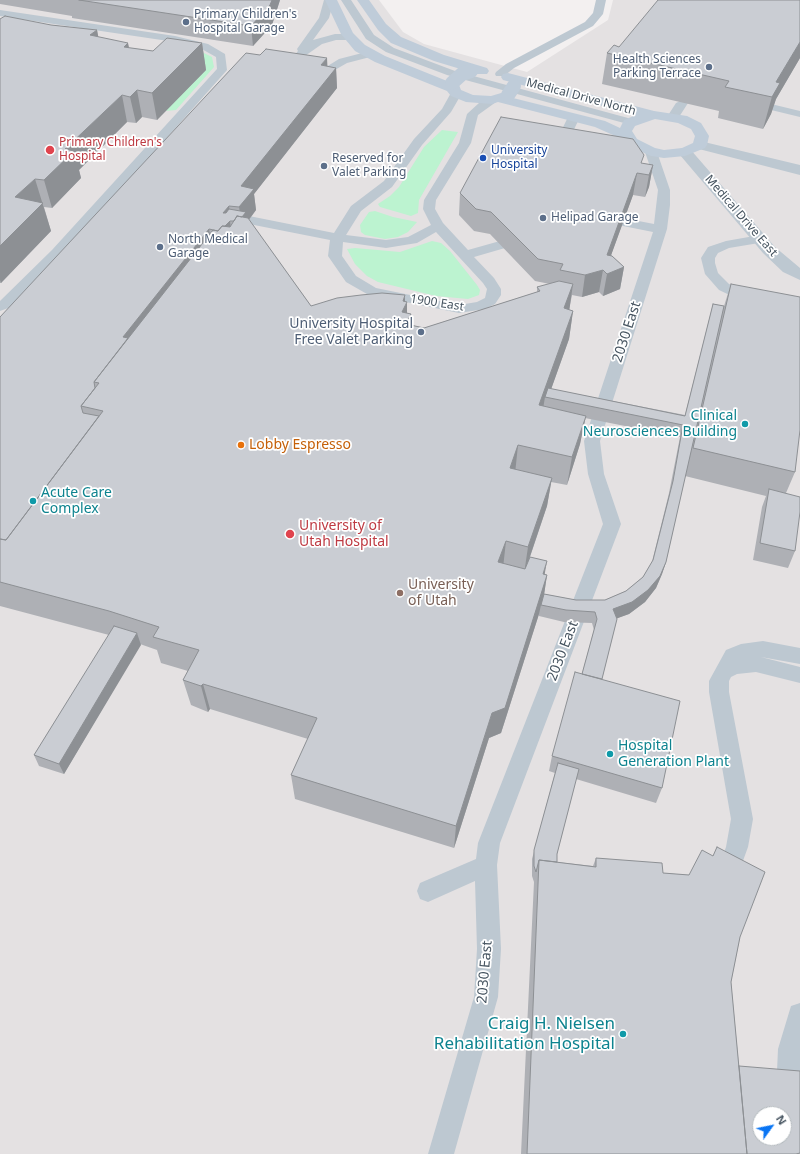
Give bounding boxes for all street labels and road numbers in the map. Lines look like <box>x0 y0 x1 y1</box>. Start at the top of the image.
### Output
street label: Medical Drive North <box>525 75 637 119</box>
street label: Medical Drive East <box>702 172 780 260</box>
street label: 1900 East <box>409 292 465 314</box>
street label: 2030 East <box>609 299 645 365</box>
street label: 2030 East <box>544 619 582 683</box>
street label: 2030 East <box>474 940 496 1004</box>

